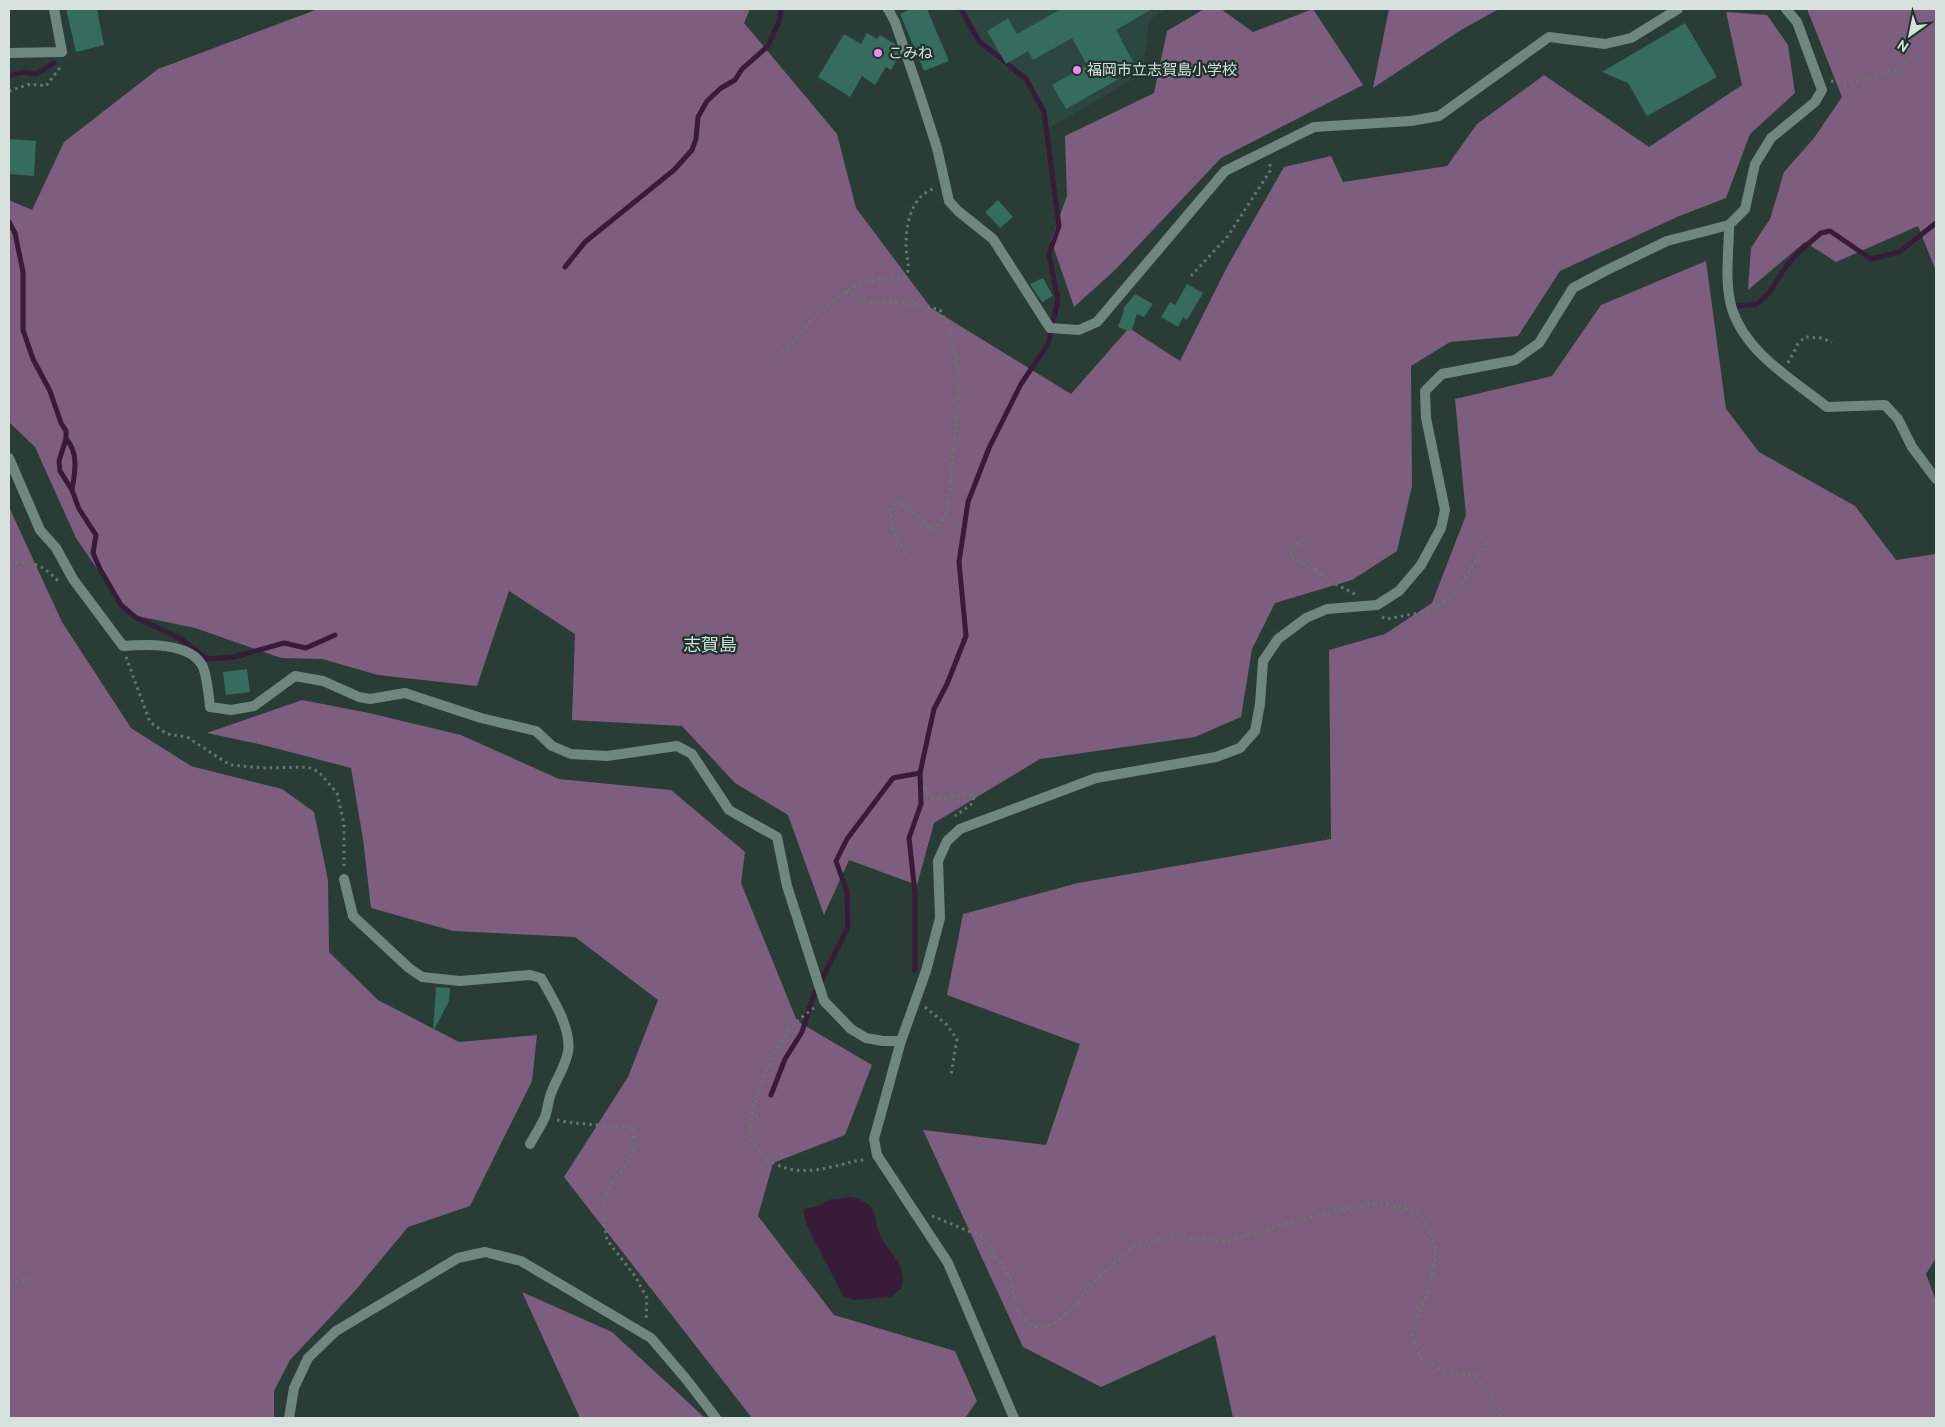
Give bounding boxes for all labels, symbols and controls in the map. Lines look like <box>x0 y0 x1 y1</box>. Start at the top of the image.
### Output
north arrow <box>1885 10 1935 60</box>
text: N <box>1894 36 1912 56</box>
place label: こみね <box>888 44 933 62</box>
marker: こみね <box>872 47 884 59</box>
place label: 福岡市立志賀島小学校 <box>1087 61 1237 79</box>
marker: 福岡市立志賀島小学校 <box>1071 64 1083 76</box>
district label: 志賀島 <box>683 634 737 656</box>

